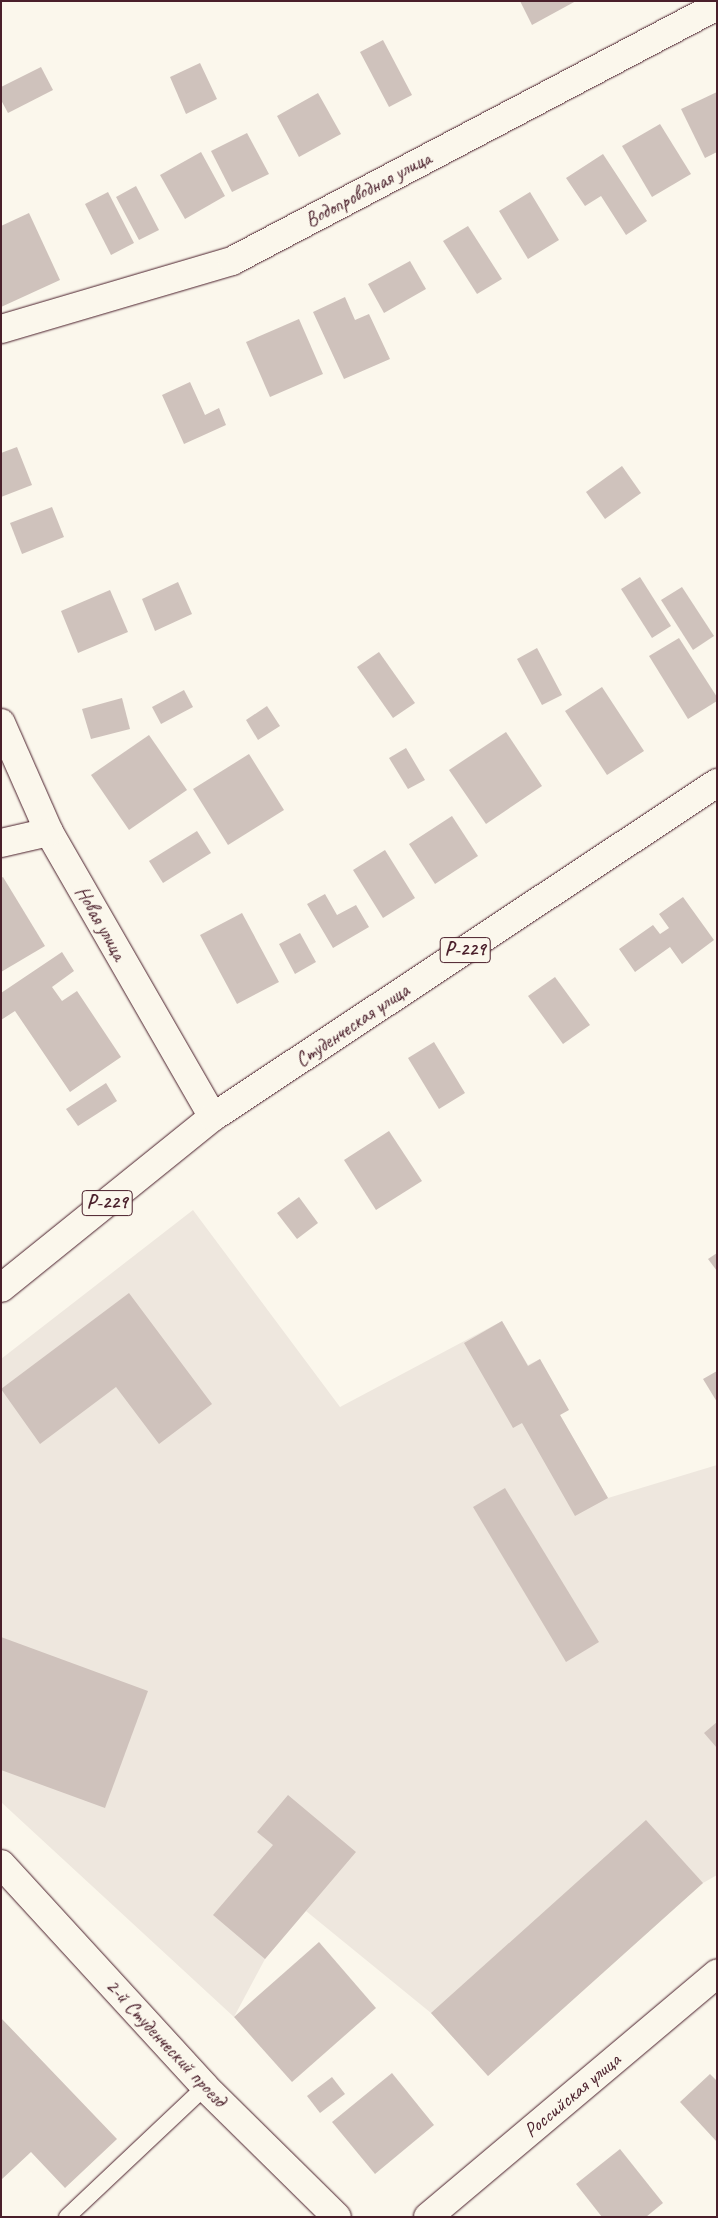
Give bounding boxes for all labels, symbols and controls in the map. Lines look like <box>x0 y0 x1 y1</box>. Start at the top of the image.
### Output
street label: Водопроводная улица <box>301 146 435 232</box>
street label: Новая улица <box>70 881 132 965</box>
road number: Р-229 <box>439 934 491 966</box>
street label: Студенческая улица <box>290 978 414 1072</box>
road number: Р-229 <box>81 1186 133 1220</box>
street label: 2-й Студенческий проезд <box>101 1974 231 2112</box>
street label: Российская улица <box>518 2047 626 2143</box>

